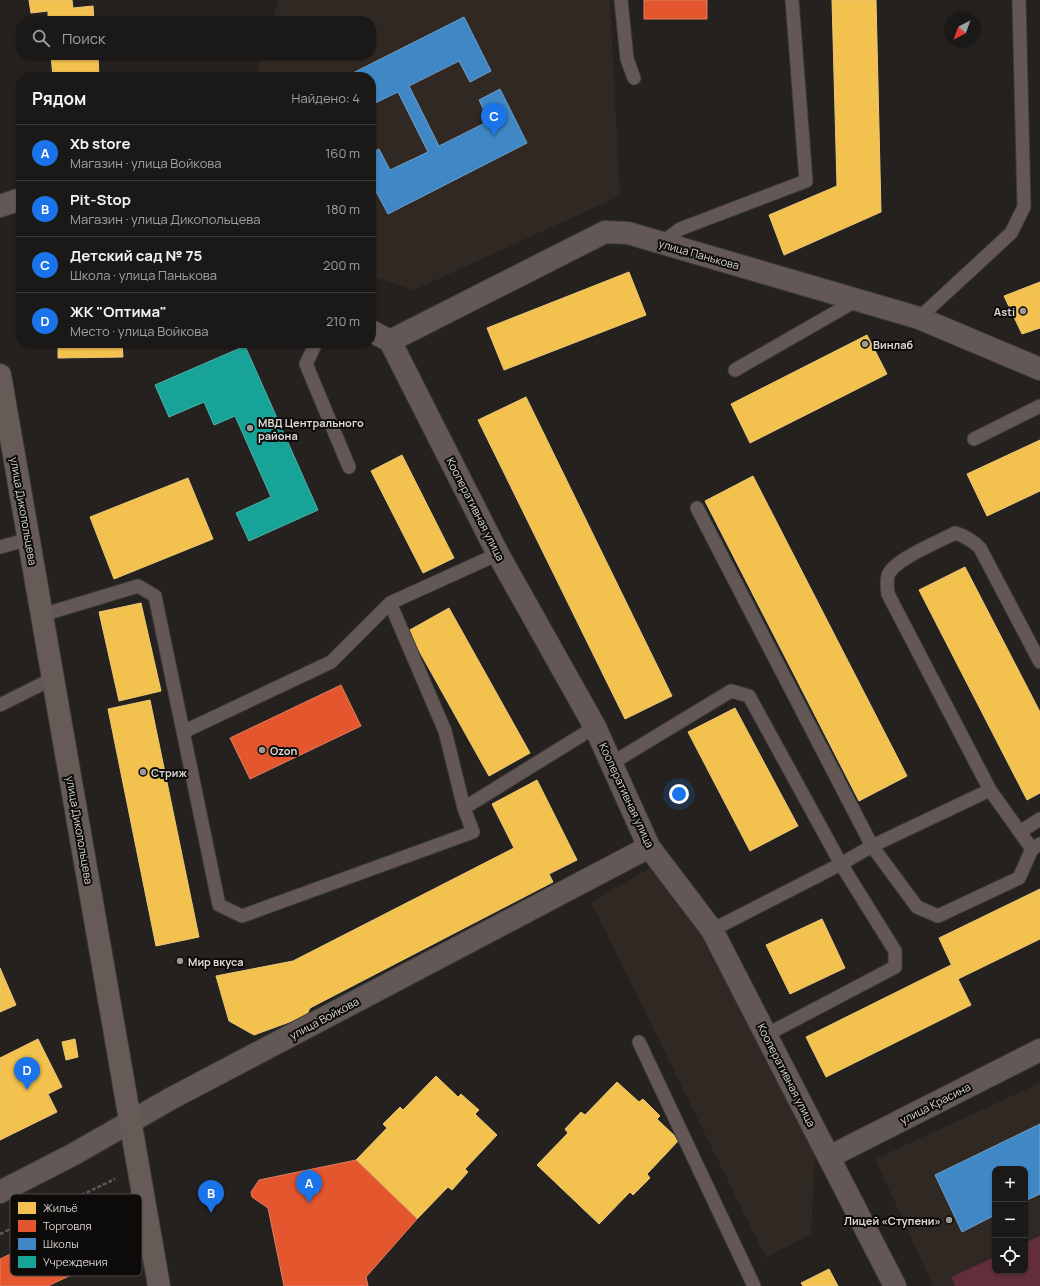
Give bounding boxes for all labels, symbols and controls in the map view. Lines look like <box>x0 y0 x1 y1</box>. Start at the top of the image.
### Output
north arrow <box>944 12 980 48</box>
search box <box>16 16 376 60</box>
icon: search <box>30 27 52 49</box>
text: Поиск <box>62 28 106 49</box>
text: Рядом <box>32 87 86 110</box>
text: Найдено: 4 <box>292 89 360 107</box>
pin: C <box>481 103 507 136</box>
text: Xb store <box>70 133 130 154</box>
text: A <box>41 144 49 162</box>
text: 160 m <box>325 144 360 162</box>
text: Магазин · улица Войкова <box>70 154 222 172</box>
text: Pit-Stop <box>70 189 131 210</box>
text: B <box>41 200 49 218</box>
text: 180 m <box>326 200 360 218</box>
text: Магазин · улица Дикопольцева <box>70 210 260 228</box>
street label: улица Панькова <box>657 235 741 273</box>
text: Детский сад № 75 <box>70 245 202 266</box>
text: C <box>40 256 50 274</box>
text: 200 m <box>323 256 360 274</box>
text: Школа · улица Панькова <box>70 266 217 284</box>
text: ЖК "Оптима" <box>70 301 167 322</box>
place label: Asti <box>994 304 1015 319</box>
marker: Asti <box>1018 306 1028 316</box>
text: D <box>40 312 50 330</box>
text: 210 m <box>326 312 360 330</box>
text: Место · улица Войкова <box>70 322 208 340</box>
place label: Винлаб <box>873 337 913 352</box>
marker: Винлаб <box>860 339 870 349</box>
place label: МВД Центрального района <box>258 415 364 443</box>
marker: МВД Центрального района <box>245 423 255 433</box>
street label: Кооперативная улица <box>443 455 509 563</box>
street label: улица Дикопольцева <box>7 456 41 566</box>
street label: Кооперативная улица <box>596 740 658 850</box>
place label: Ozon <box>270 743 297 758</box>
marker: Ozon <box>257 745 267 755</box>
place label: Стриж <box>151 765 187 780</box>
marker: Стриж <box>138 767 148 777</box>
street label: улица Дикопольцева <box>63 775 97 885</box>
your location <box>669 784 689 804</box>
place label: Мир вкуса <box>188 954 244 969</box>
marker: Мир вкуса <box>175 956 185 966</box>
street label: улица Войкова <box>287 993 361 1043</box>
street label: Кооперативная улица <box>754 1021 820 1129</box>
pin: D <box>14 1057 40 1090</box>
street label: улица Красина <box>897 1079 973 1127</box>
map controls <box>992 1166 1028 1274</box>
button: + <box>992 1166 1028 1202</box>
pin: A <box>296 1170 322 1203</box>
pin: B <box>198 1180 224 1213</box>
legend <box>10 1194 142 1276</box>
text: Жильё <box>43 1200 78 1215</box>
button: − <box>992 1202 1028 1238</box>
place label: Лицей «Ступени» <box>844 1213 941 1228</box>
marker: Лицей «Ступени» <box>944 1215 954 1225</box>
text: Торговля <box>43 1218 92 1233</box>
text: Школы <box>43 1236 79 1251</box>
button: locate <box>992 1238 1028 1274</box>
text: Учреждения <box>43 1254 108 1269</box>

